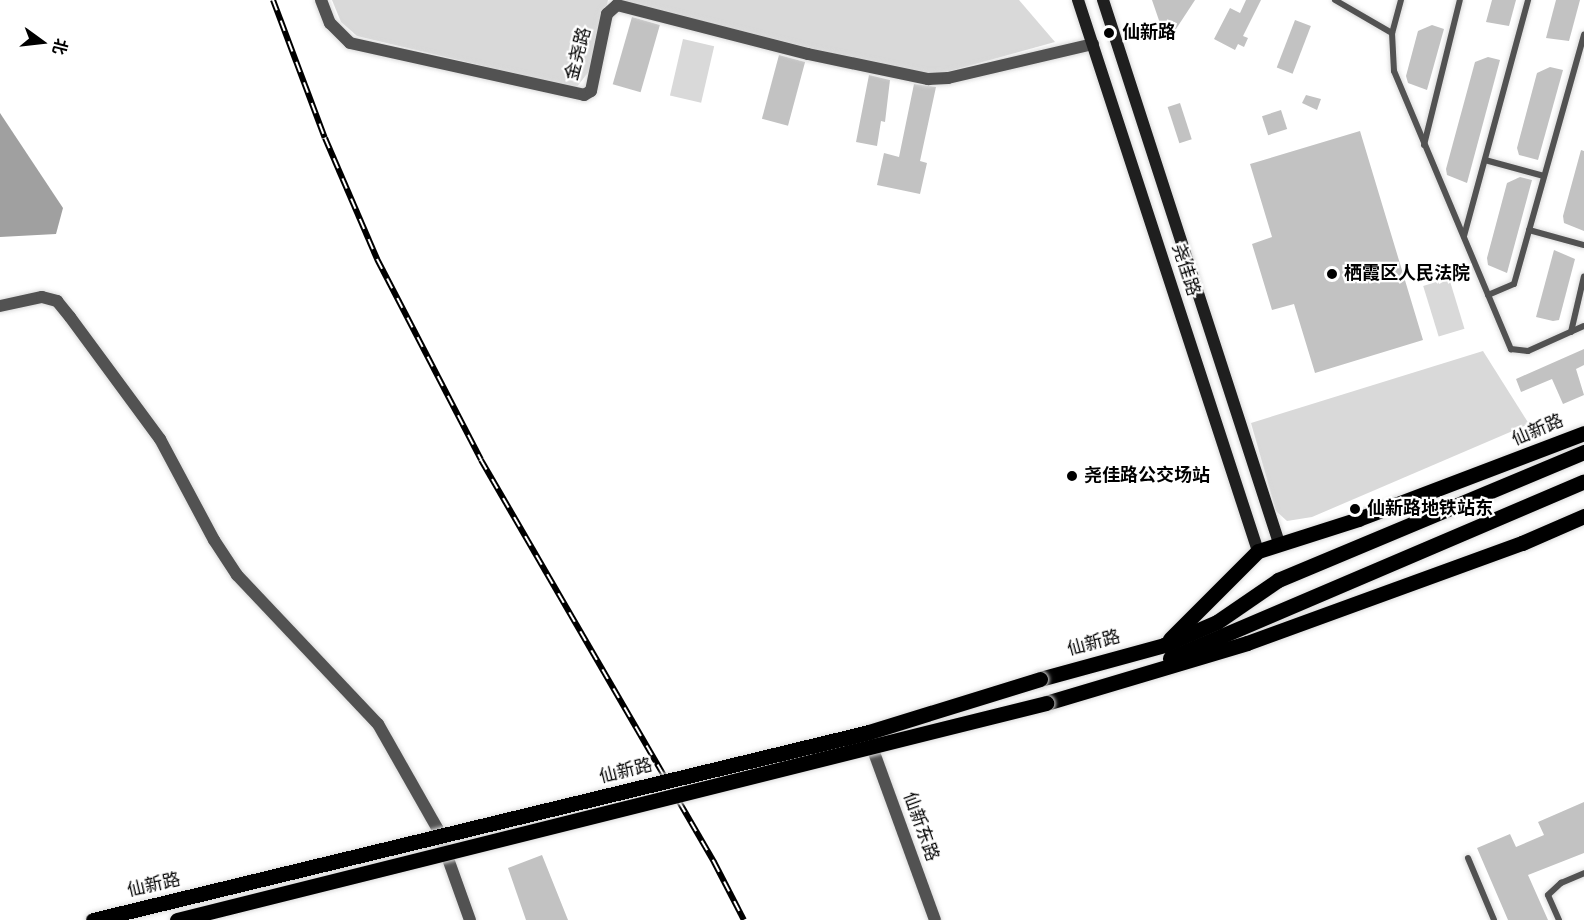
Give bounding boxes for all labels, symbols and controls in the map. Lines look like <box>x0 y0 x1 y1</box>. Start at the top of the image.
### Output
north arrow <box>12 12 72 72</box>
place label: 仙新路 <box>1122 22 1176 44</box>
marker: 仙新路 <box>1100 24 1118 42</box>
street label: 金尧路 <box>562 25 596 83</box>
text: 北 <box>47 36 72 57</box>
street label: 尧佳路 <box>1166 241 1204 299</box>
place label: 栖霞区人民法院 <box>1344 263 1470 285</box>
marker: 栖霞区人民法院 <box>1325 267 1339 281</box>
street label: 仙新路 <box>1509 411 1567 451</box>
place label: 尧佳路公交场站 <box>1084 465 1210 487</box>
marker: 尧佳路公交场站 <box>1065 469 1079 483</box>
place label: 仙新路地铁站东 <box>1367 498 1493 520</box>
marker: 仙新路地铁站东 <box>1348 502 1362 516</box>
street label: 仙新路 <box>1065 627 1123 661</box>
street label: 仙新路 <box>597 755 655 789</box>
street label: 仙新东路 <box>898 789 942 865</box>
street label: 仙新路 <box>125 869 183 903</box>

